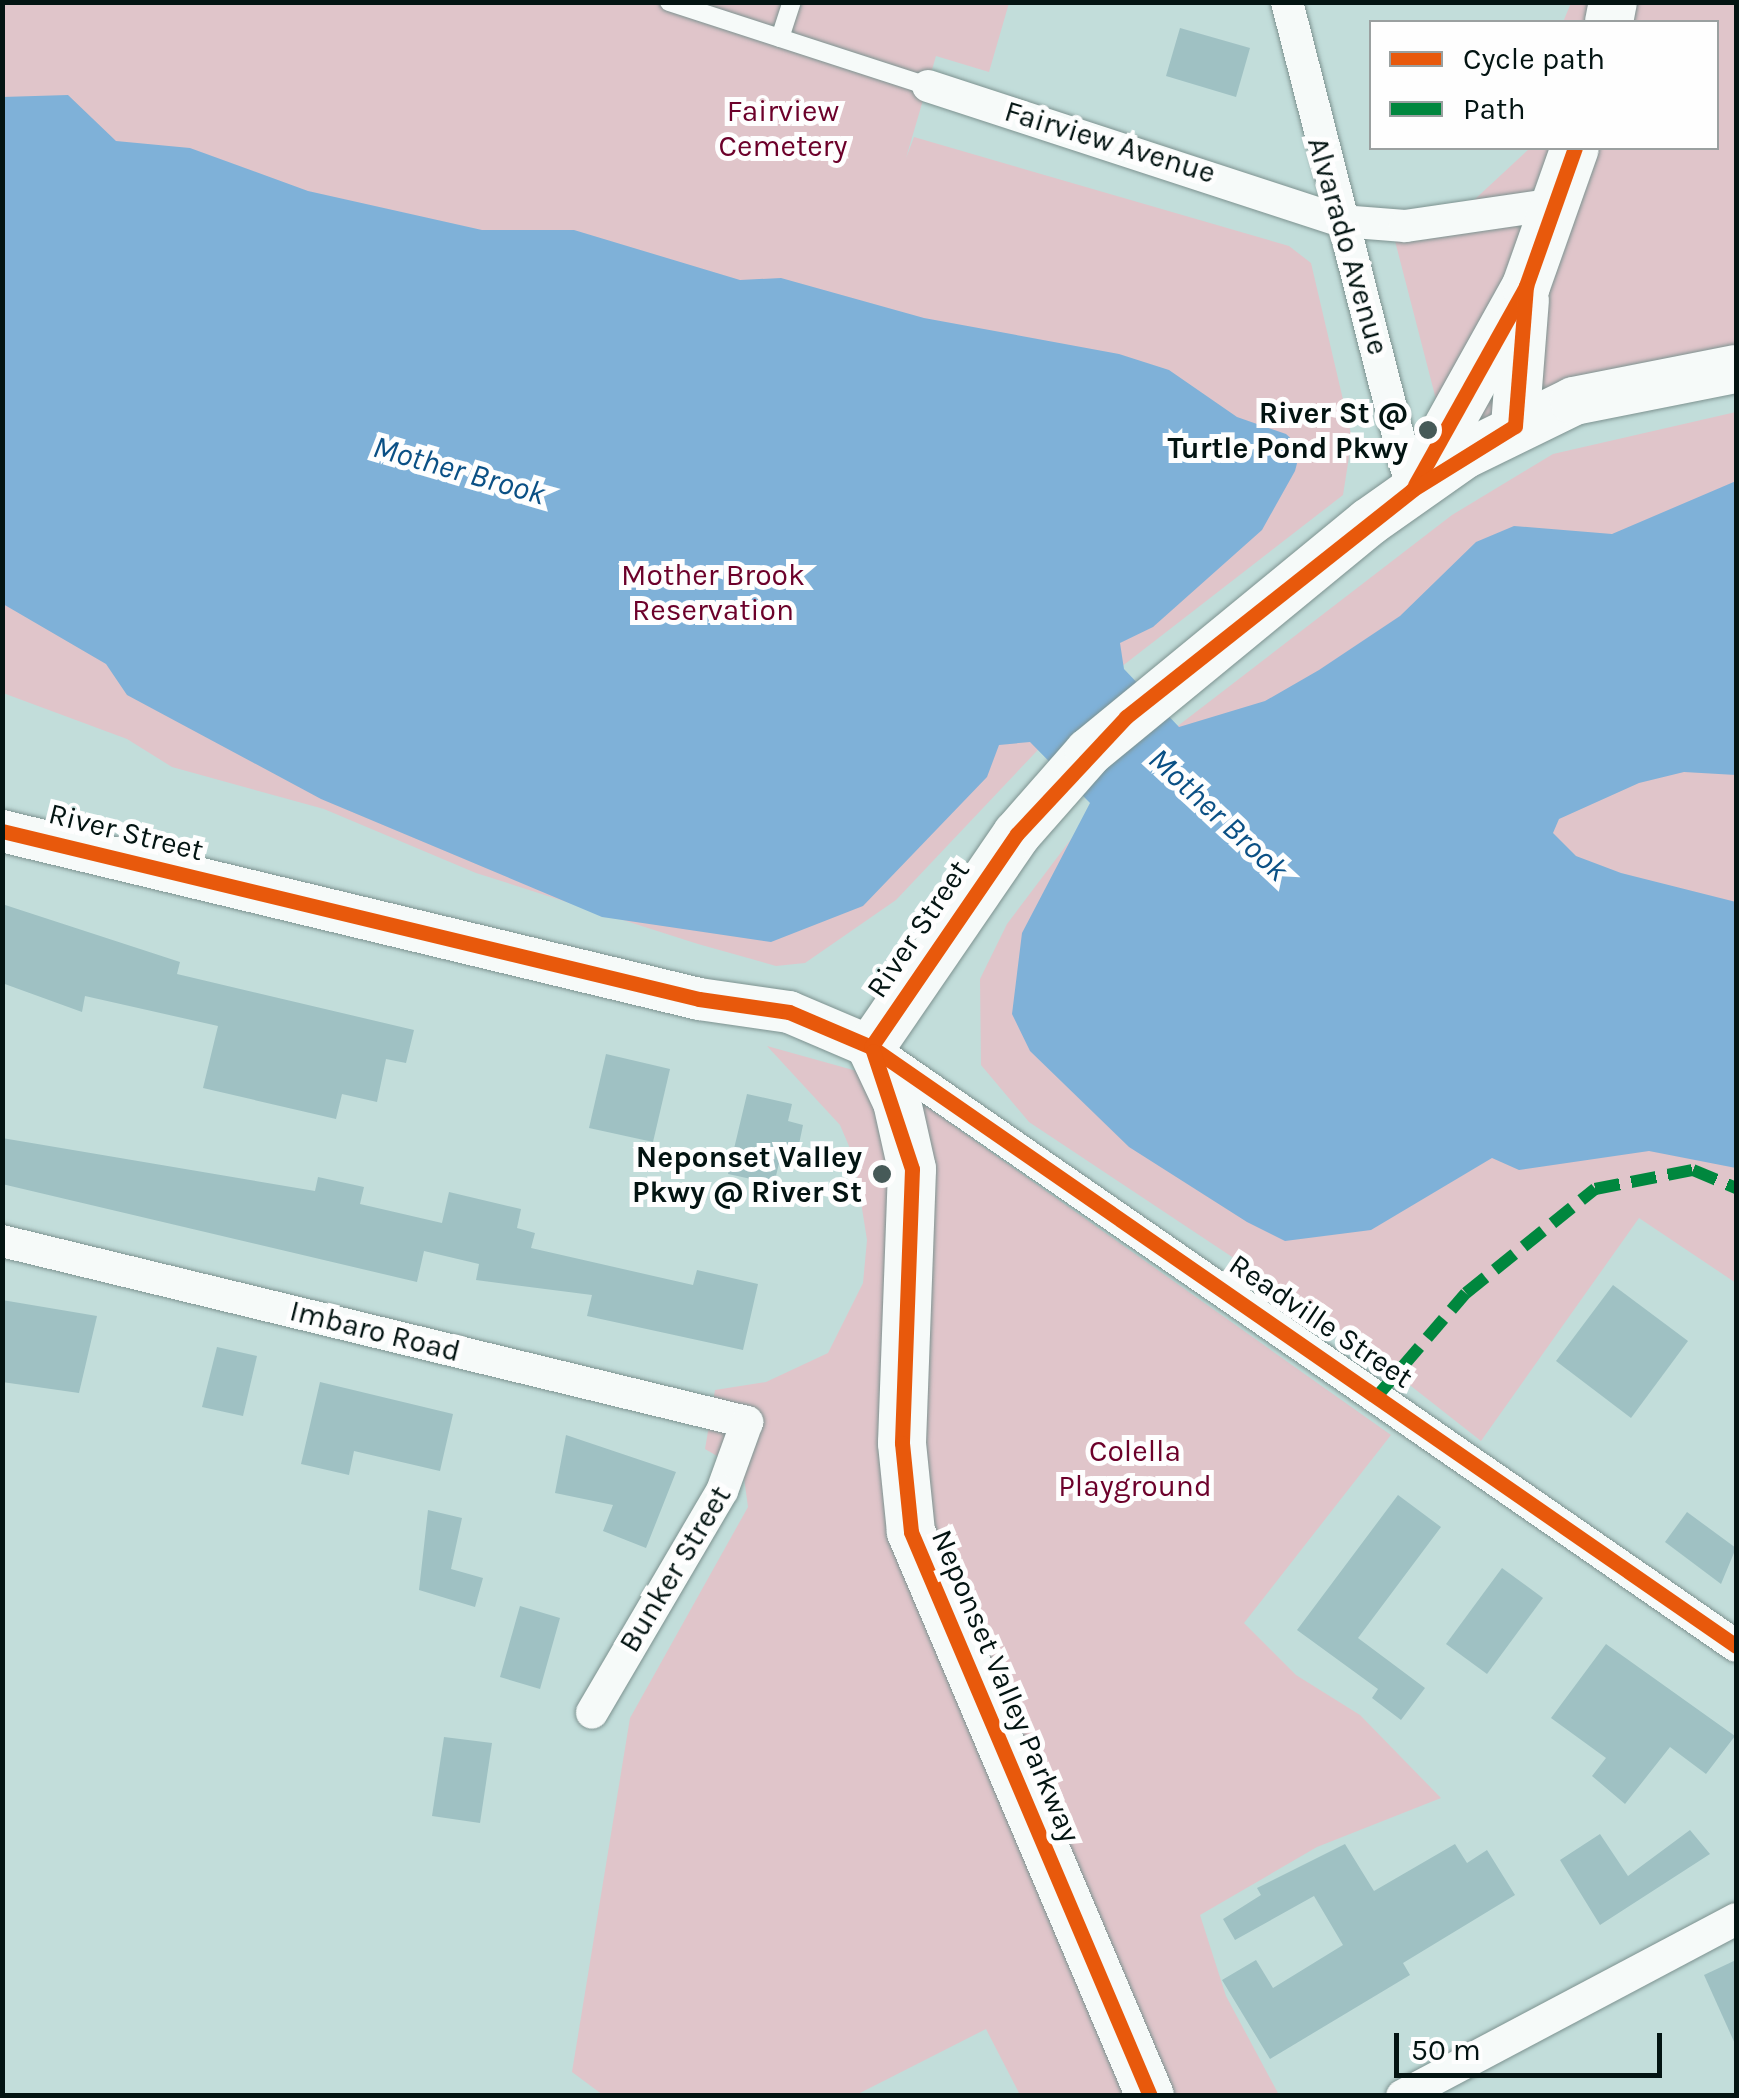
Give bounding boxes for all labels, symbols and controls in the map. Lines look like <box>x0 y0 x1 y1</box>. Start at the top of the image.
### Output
legend <box>1369 20 1719 150</box>
text: Cycle path <box>1463 41 1605 77</box>
text: Path <box>1463 91 1526 127</box>
park label: Fairview Cemetery <box>719 93 847 164</box>
street label: Fairview Avenue <box>1000 93 1220 191</box>
street label: Alvarado Avenue <box>1300 133 1396 359</box>
place label: River St @ Turtle Pond Pkwy <box>1167 395 1408 466</box>
marker: River St @ Turtle Pond Pkwy <box>1417 419 1439 441</box>
water label: Mother Brook <box>368 428 550 514</box>
park label: Mother Brook Reservation <box>621 557 805 628</box>
water label: Mother Brook <box>1140 740 1296 890</box>
street label: River Street <box>45 795 207 869</box>
street label: River Street <box>859 853 977 1005</box>
place label: Neponset Valley Pkwy @ River St <box>632 1139 862 1210</box>
marker: Neponset Valley Pkwy @ River St <box>871 1163 893 1185</box>
street label: Readville Street <box>1222 1246 1420 1396</box>
street label: Imbaro Road <box>286 1292 464 1370</box>
park label: Colella Playground <box>1058 1433 1212 1504</box>
street label: Bunker Street <box>611 1479 739 1659</box>
street label: Neponset Valley Parkway <box>924 1524 1088 1848</box>
scale bar <box>1399 2013 1666 2075</box>
text: 50 m <box>1411 2032 1481 2068</box>

